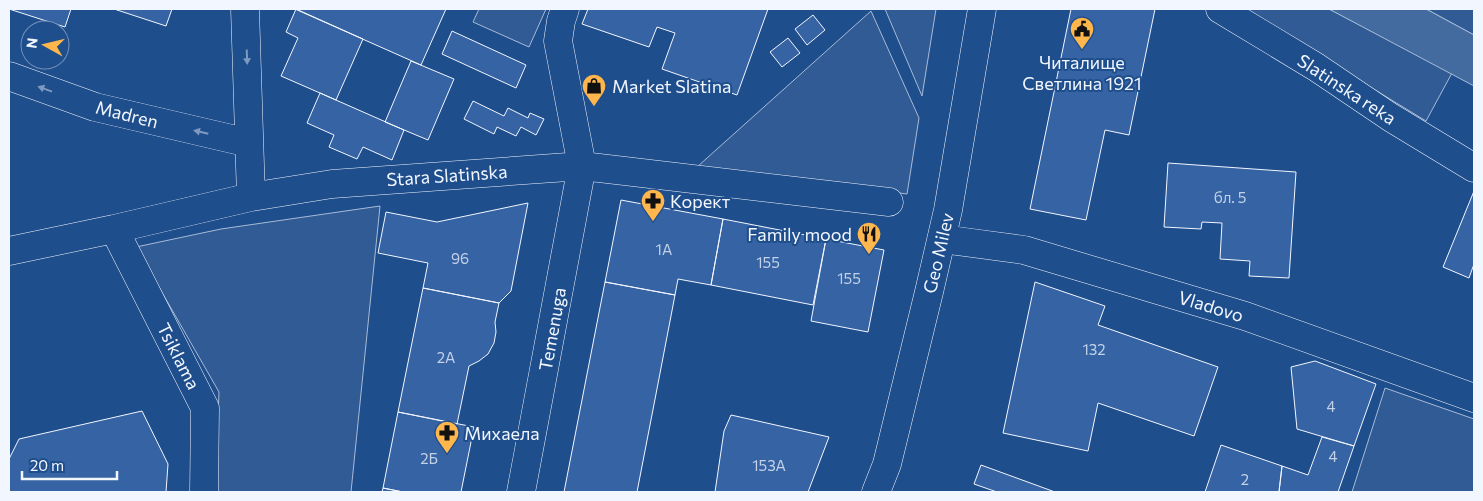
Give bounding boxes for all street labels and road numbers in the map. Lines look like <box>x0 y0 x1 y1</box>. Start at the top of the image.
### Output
street label: Slatinska reka <box>1294 49 1400 129</box>
street label: Madren <box>94 96 160 132</box>
street label: Stara Slatinska <box>386 160 508 190</box>
street label: Geo Milev <box>918 211 958 295</box>
street label: Temenuga <box>534 286 570 372</box>
street label: Vladovo <box>1176 286 1246 326</box>
street label: Tsiklama <box>153 319 205 393</box>

